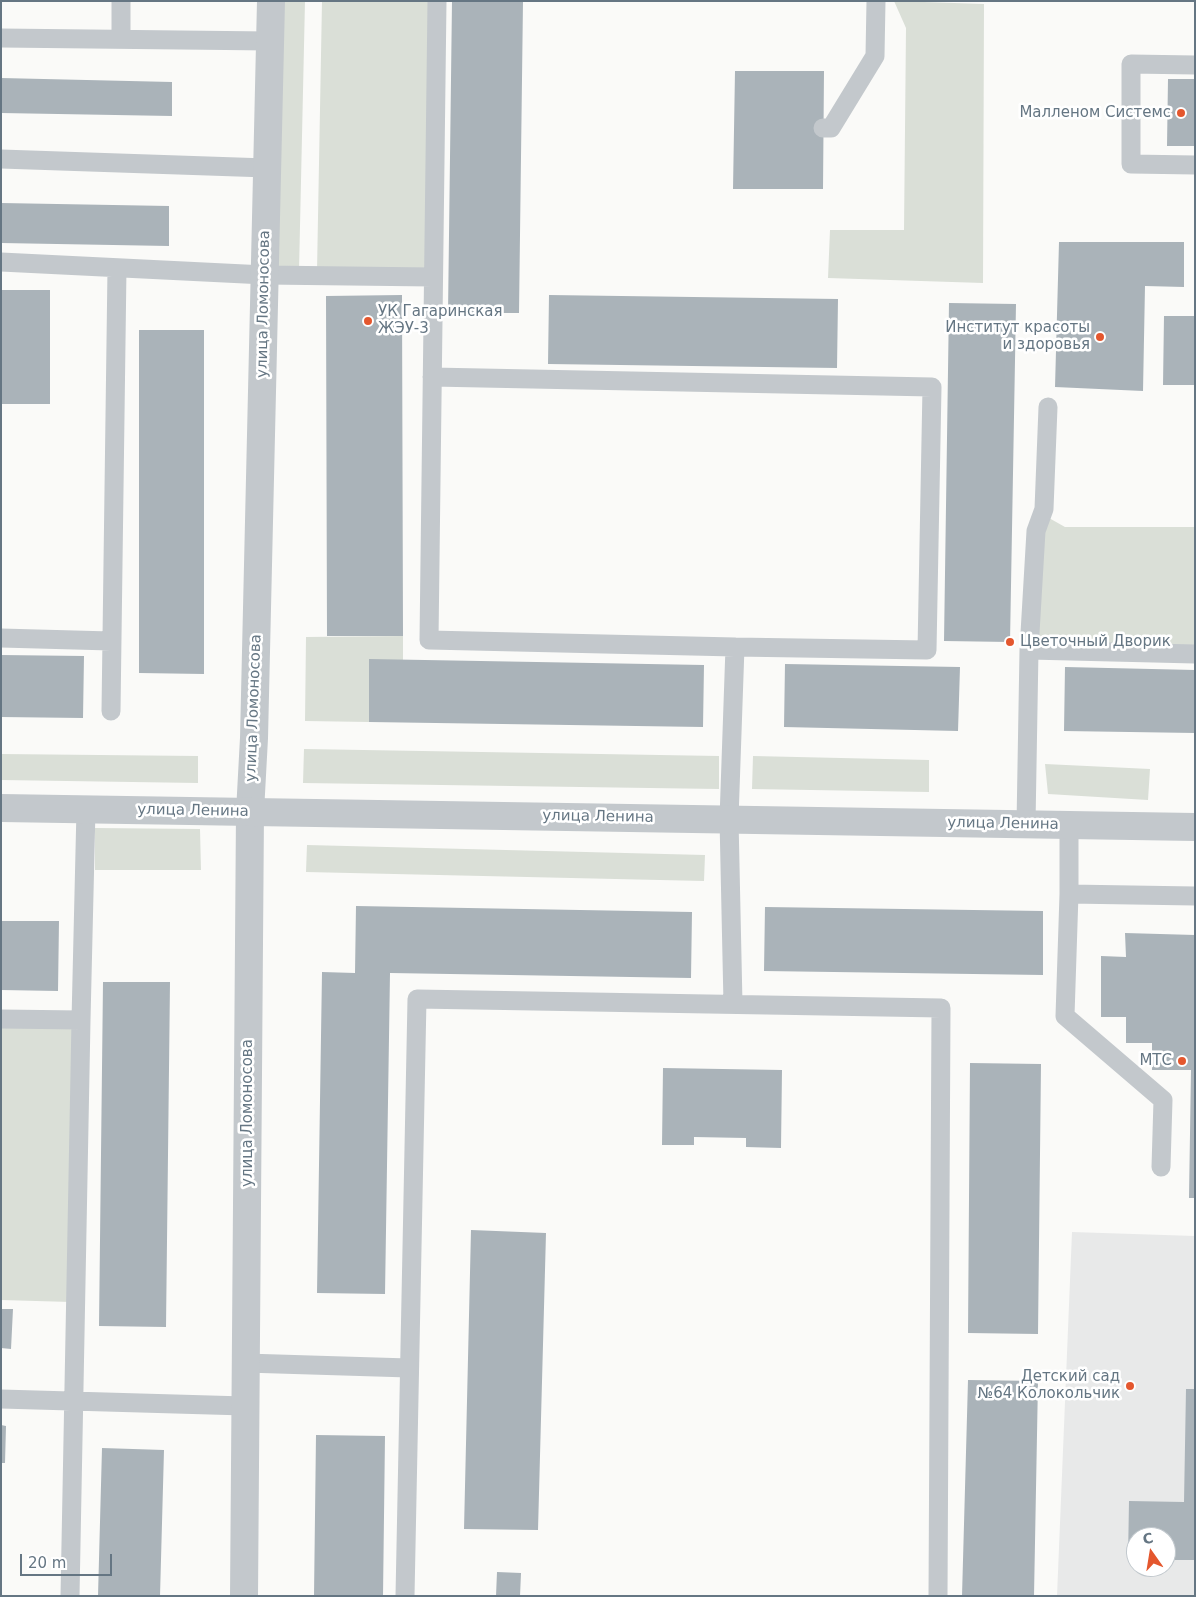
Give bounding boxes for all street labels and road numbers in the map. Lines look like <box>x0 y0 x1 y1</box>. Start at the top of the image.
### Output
street label: улица Ломоносова <box>254 230 274 378</box>
street label: улица Ломоносова <box>242 634 266 782</box>
street label: улица Ленина <box>137 801 249 821</box>
street label: улица Ленина <box>542 807 654 827</box>
street label: улица Ленина <box>947 814 1059 834</box>
street label: улица Ломоносова <box>239 1039 257 1187</box>

